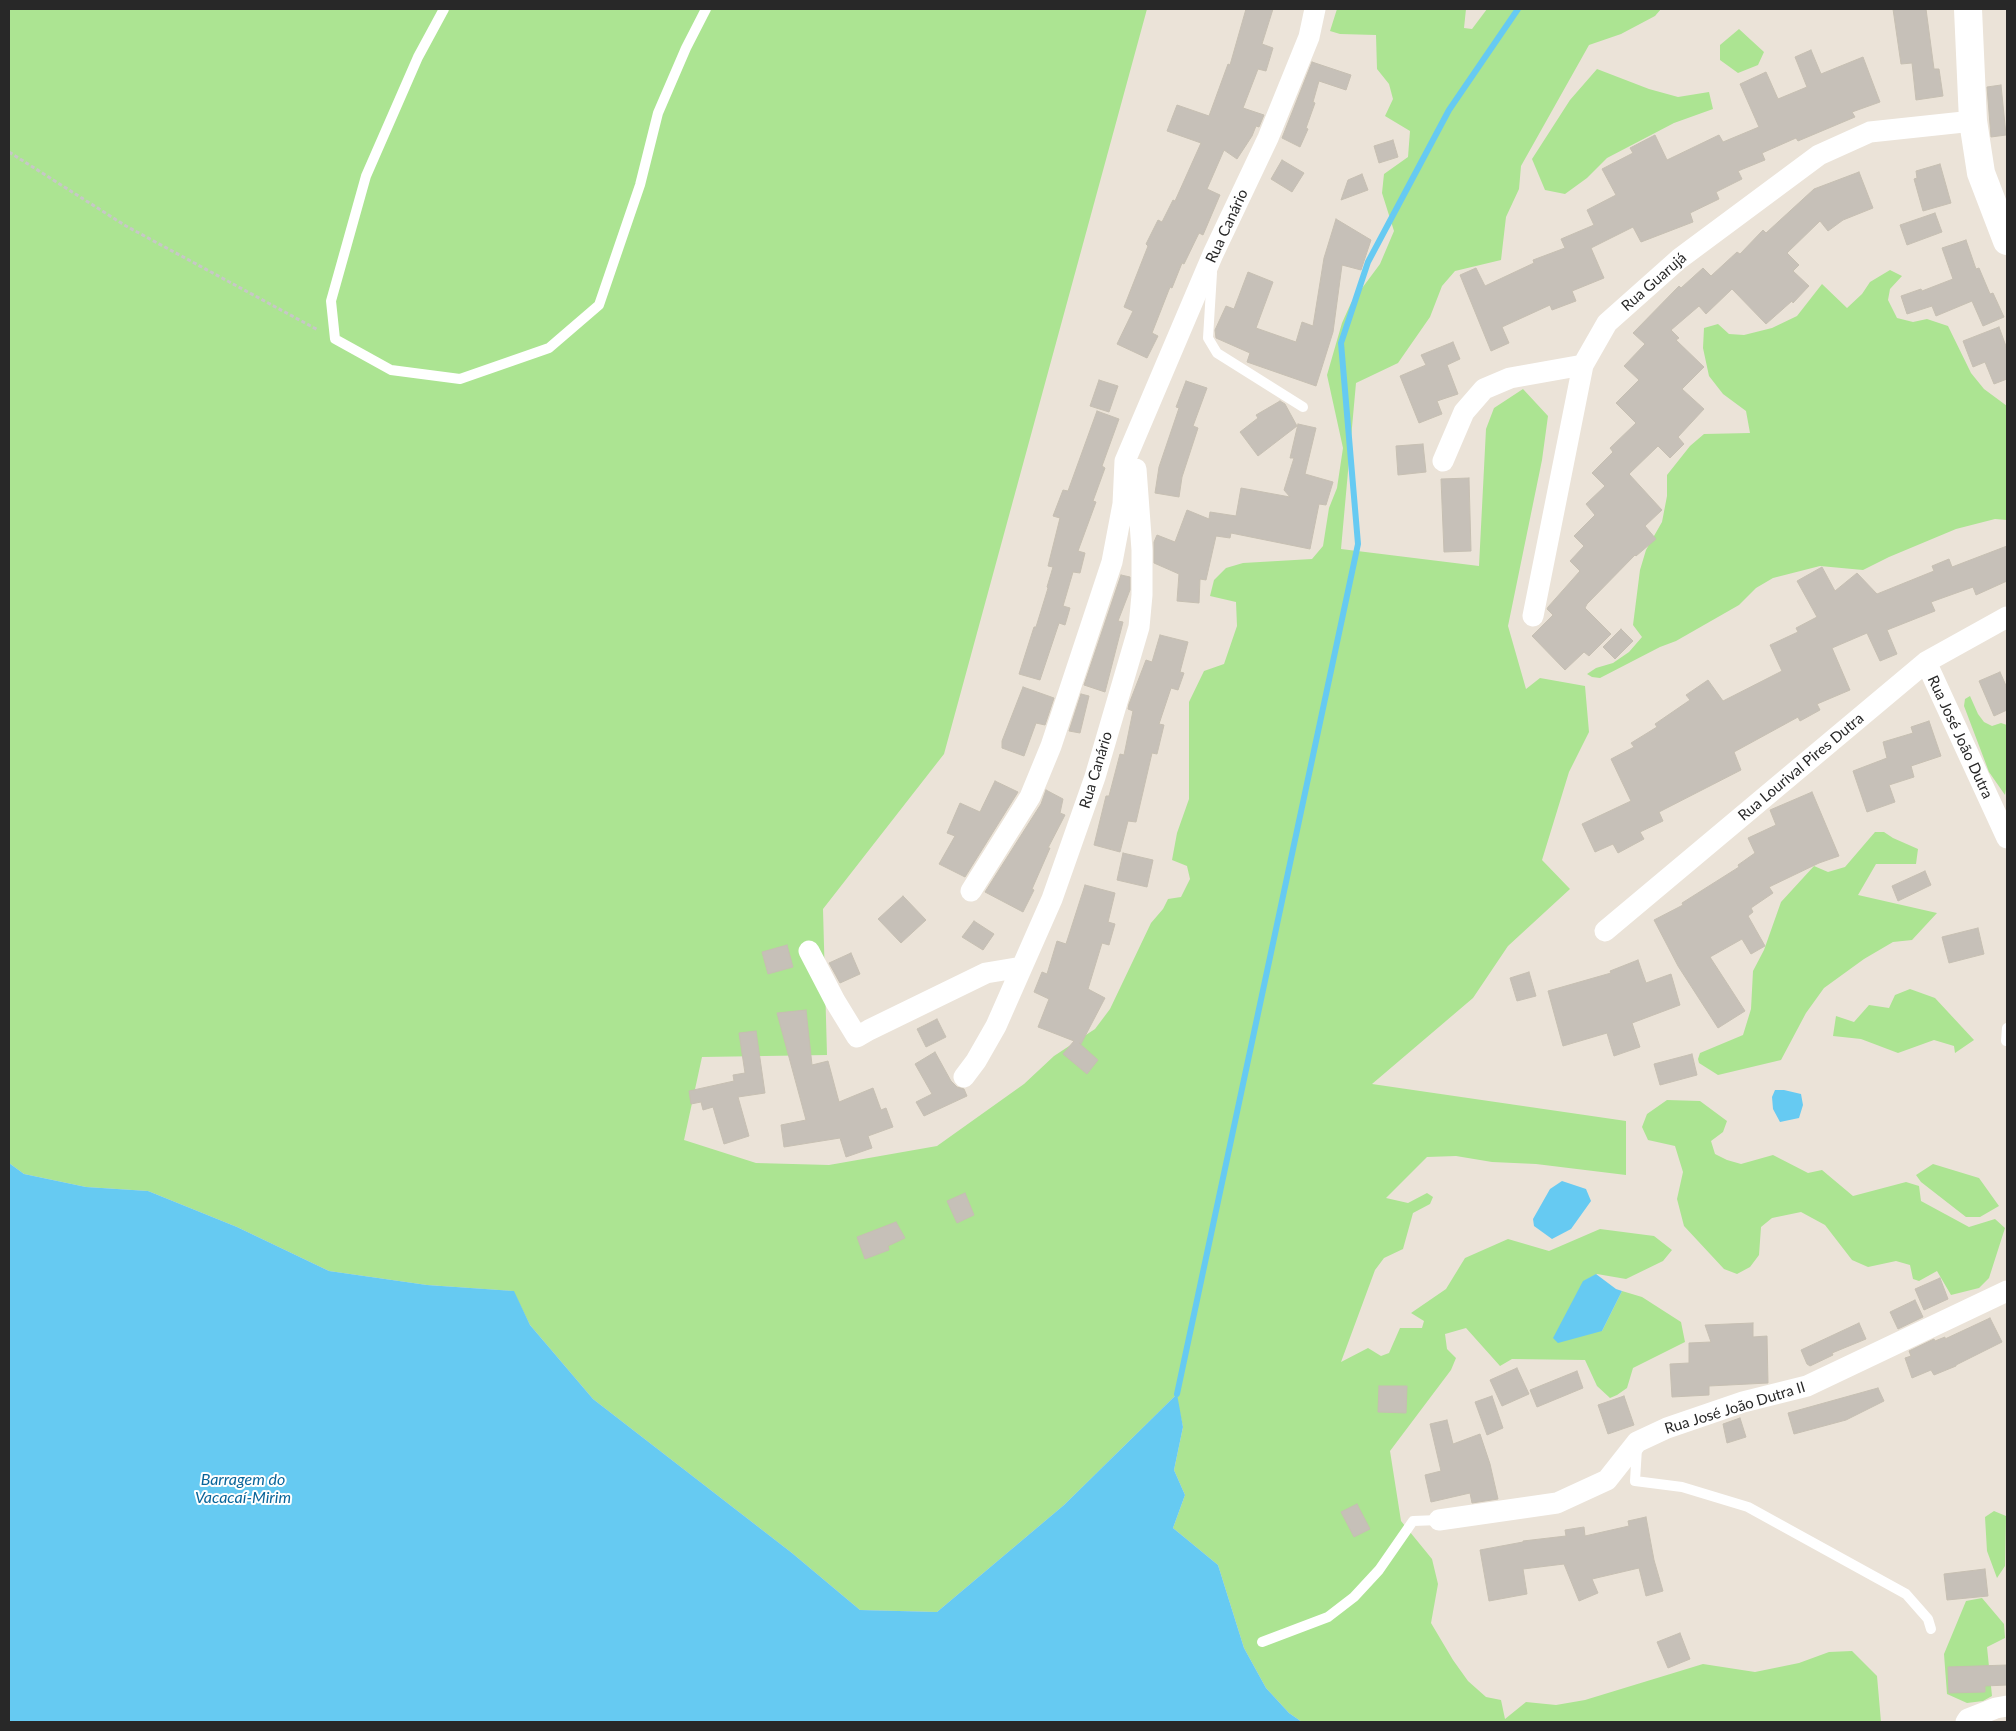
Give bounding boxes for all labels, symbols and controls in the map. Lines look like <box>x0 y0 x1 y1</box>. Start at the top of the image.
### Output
street label: Rua Canário <box>1202 186 1252 266</box>
street label: Rua Guarujá <box>1618 249 1690 315</box>
street label: Rua José João Dutra <box>1924 673 1996 801</box>
street label: Rua Lourival Pires Dutra <box>1735 709 1867 825</box>
street label: Rua Canário <box>1076 729 1116 811</box>
street label: Rua José João Dutra II <box>1663 1378 1807 1438</box>
water label: Barragem do Vacacaí-Mirim <box>195 1470 291 1508</box>

